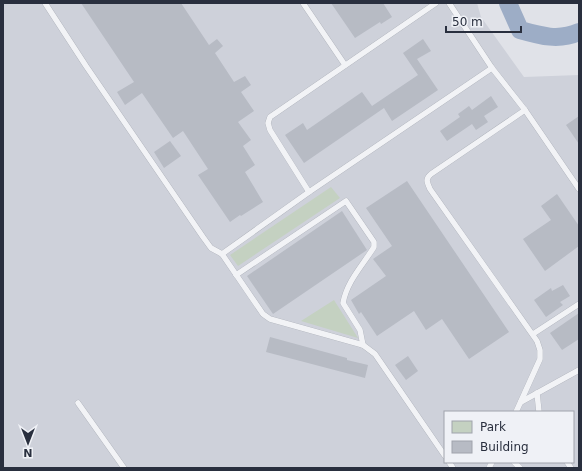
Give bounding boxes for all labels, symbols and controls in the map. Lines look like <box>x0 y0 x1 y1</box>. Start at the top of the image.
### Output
scale bar <box>446 8 521 34</box>
text: 50 m <box>452 15 483 29</box>
legend <box>444 411 574 463</box>
text: Park <box>480 420 506 434</box>
north arrow <box>8 423 48 463</box>
text: Building <box>480 440 529 454</box>
text: N <box>23 446 33 459</box>

